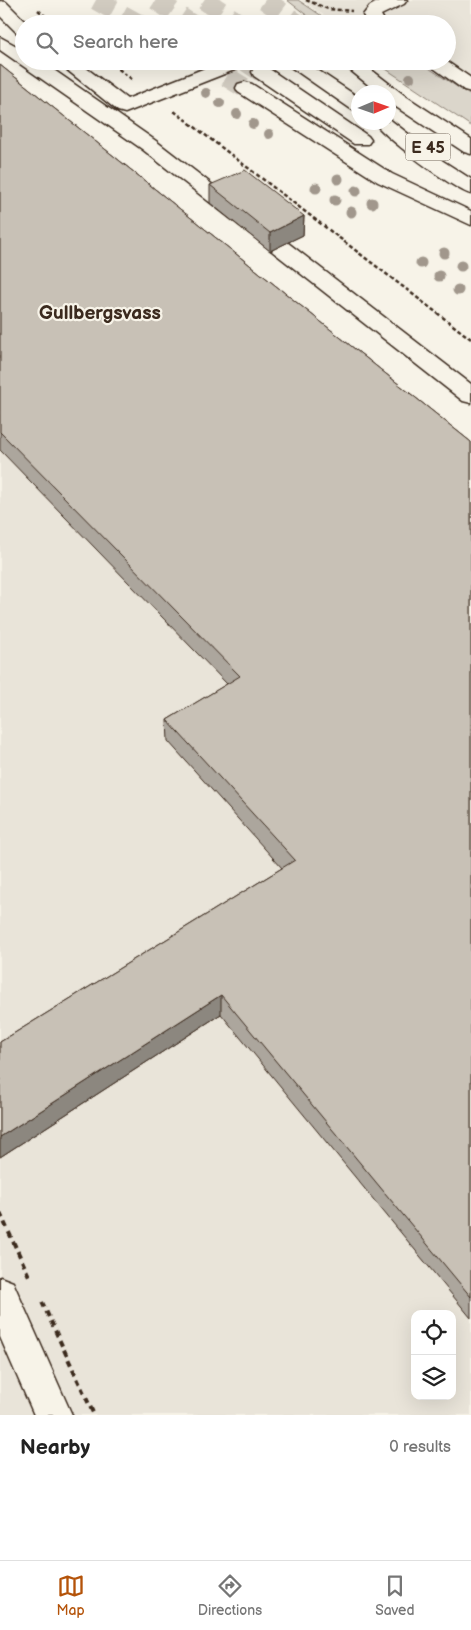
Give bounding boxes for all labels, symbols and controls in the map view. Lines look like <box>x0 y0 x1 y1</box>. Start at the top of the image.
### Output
search box <box>15 15 456 70</box>
icon: search <box>33 29 61 57</box>
text: Search here <box>73 31 178 54</box>
north arrow <box>351 85 396 130</box>
road number: E 45 <box>406 134 450 160</box>
district label: Gullbergsvass <box>39 302 161 325</box>
map controls <box>411 1310 456 1400</box>
button: locate <box>411 1310 456 1355</box>
button: layers <box>411 1355 456 1400</box>
text: Nearby <box>20 1435 90 1460</box>
text: 0 results <box>389 1438 451 1457</box>
tab: Map <box>57 1572 85 1619</box>
tab: Directions <box>198 1572 262 1619</box>
tab: Saved <box>375 1572 414 1619</box>

